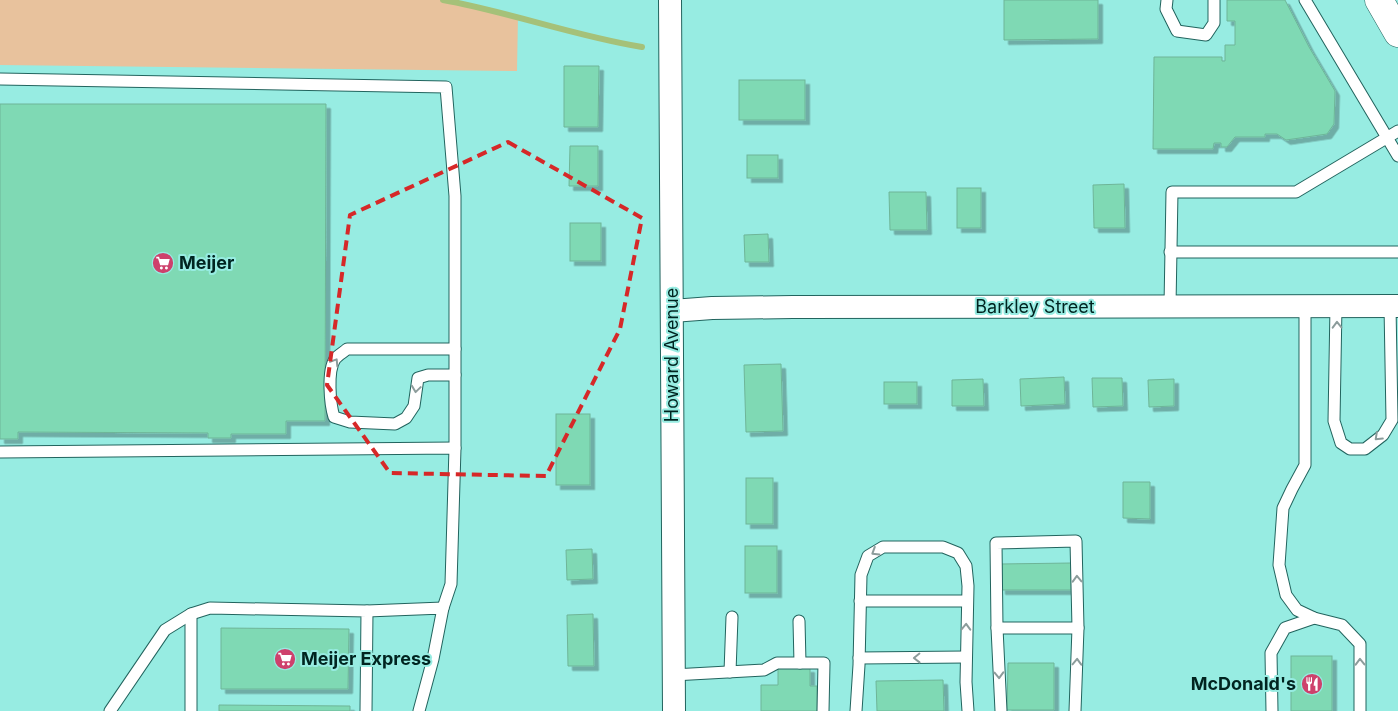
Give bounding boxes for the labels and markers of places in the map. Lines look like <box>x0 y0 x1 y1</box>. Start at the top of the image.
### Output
supermarket icon: Meijer <box>151 251 175 275</box>
place label: Meijer <box>179 252 234 273</box>
supermarket icon: Meijer Express <box>273 647 297 671</box>
place label: Meijer Express <box>301 648 431 669</box>
restaurant icon: McDonald's <box>1300 672 1324 696</box>
place label: McDonald's <box>1191 673 1296 694</box>

